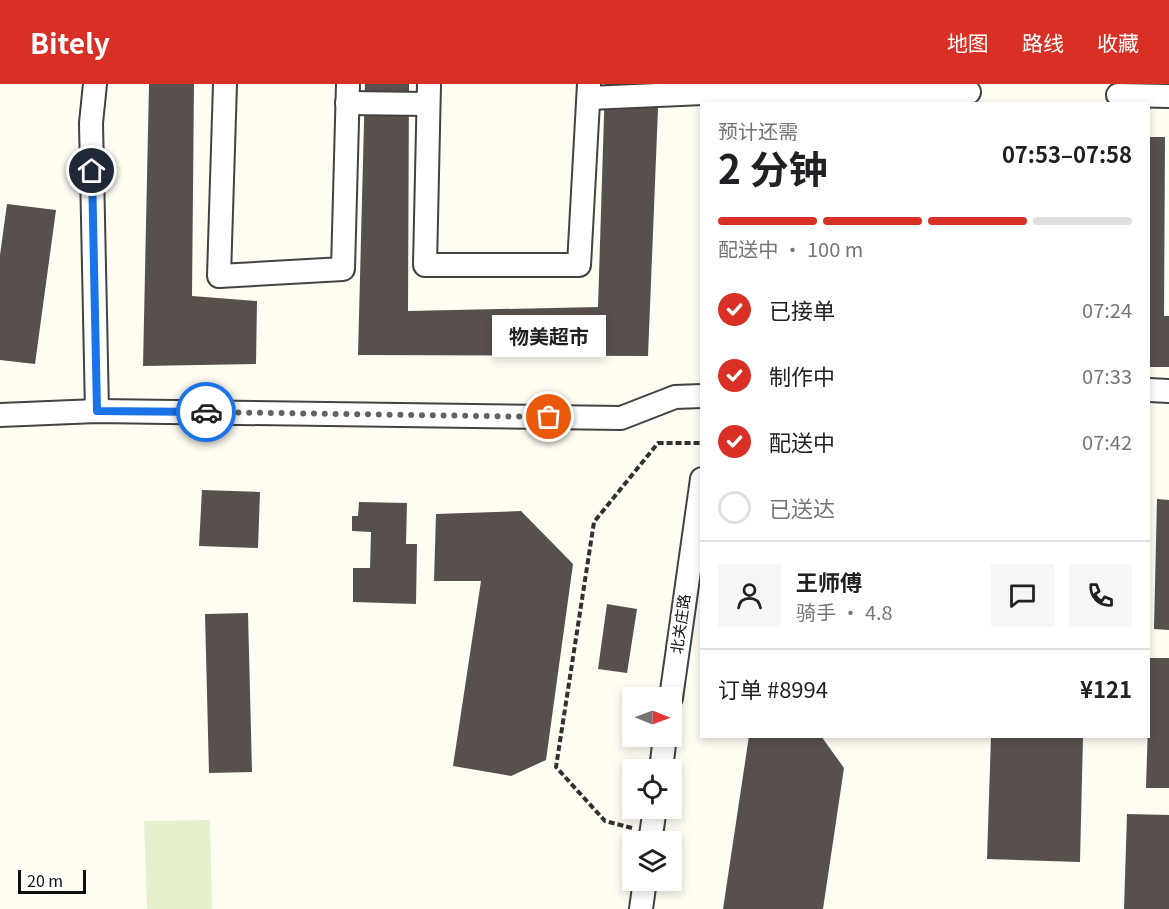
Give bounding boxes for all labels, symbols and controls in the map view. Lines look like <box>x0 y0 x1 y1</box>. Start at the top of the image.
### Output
text: Bitely <box>30 22 110 62</box>
text: 地图 <box>947 27 989 57</box>
text: 路线 <box>1022 27 1064 57</box>
text: 收藏 <box>1097 27 1139 57</box>
text: 预计还需 <box>718 116 798 145</box>
text: 07:53–07:58 <box>1002 137 1132 169</box>
text: 2 分钟 <box>718 139 828 195</box>
pin <box>66 145 117 196</box>
icon: home <box>75 154 108 187</box>
text: 配送中 · 100 m <box>718 234 863 263</box>
icon: check <box>718 293 751 326</box>
text: 已接单 <box>769 293 835 325</box>
text: 07:24 <box>1082 295 1132 324</box>
callout: 物美超市 <box>492 315 606 357</box>
text: 物美超市 <box>509 321 589 350</box>
icon: check <box>718 359 751 392</box>
text: 制作中 <box>769 359 835 391</box>
text: 07:33 <box>1082 361 1132 390</box>
courier <box>176 382 236 442</box>
pin <box>523 391 574 442</box>
icon: car <box>190 396 223 429</box>
icon: bag <box>532 400 565 433</box>
icon: check <box>718 425 751 458</box>
text: 配送中 <box>769 425 835 457</box>
text: 07:42 <box>1082 427 1132 456</box>
text: 已送达 <box>769 491 835 523</box>
button: person <box>718 564 781 627</box>
button: chat <box>991 564 1054 627</box>
button: phone <box>1069 564 1132 627</box>
text: 王师傅 <box>796 565 862 597</box>
street label: 北关庄路 <box>665 593 694 655</box>
text: 骑手 · 4.8 <box>796 597 893 626</box>
text: 订单 #8994 <box>718 672 828 704</box>
text: ¥121 <box>1080 672 1132 704</box>
north arrow <box>622 687 682 747</box>
map controls <box>622 687 682 891</box>
button: locate <box>622 759 682 819</box>
button: layers <box>622 831 682 891</box>
scale bar <box>18 867 86 894</box>
text: 20 m <box>27 868 63 892</box>

